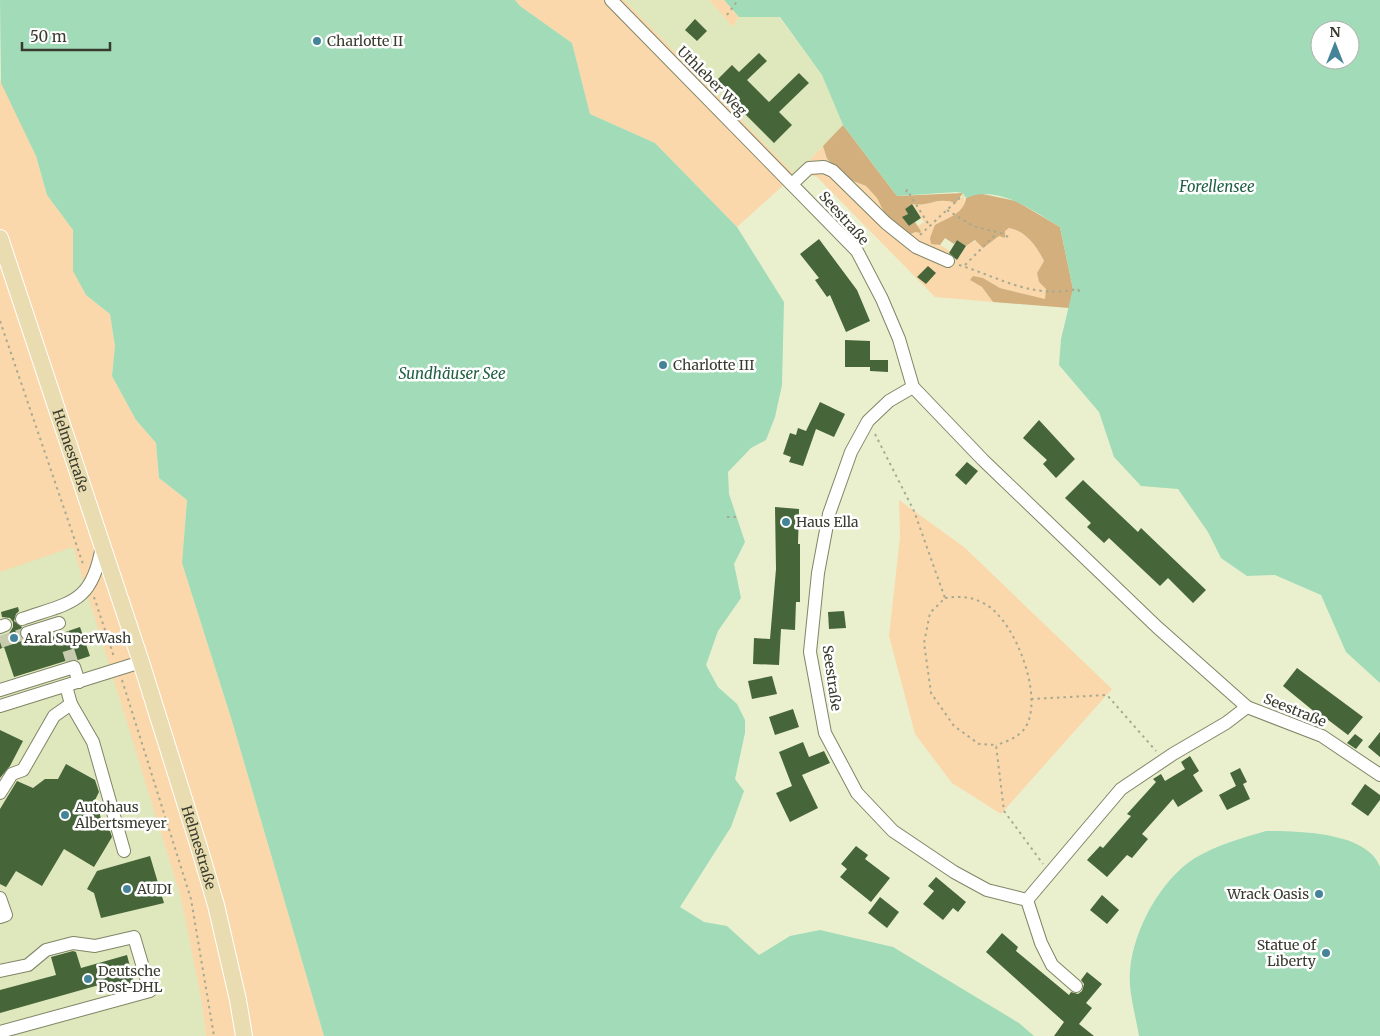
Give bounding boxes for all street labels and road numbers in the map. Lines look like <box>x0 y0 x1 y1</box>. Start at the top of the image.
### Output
street label: Uthleber Weg <box>673 42 751 120</box>
street label: Seestraße <box>815 187 873 249</box>
street label: Helmestraße <box>48 407 93 495</box>
street label: Seestraße <box>818 644 846 712</box>
street label: Seestraße <box>1261 689 1329 731</box>
street label: Helmestraße <box>178 803 220 891</box>

